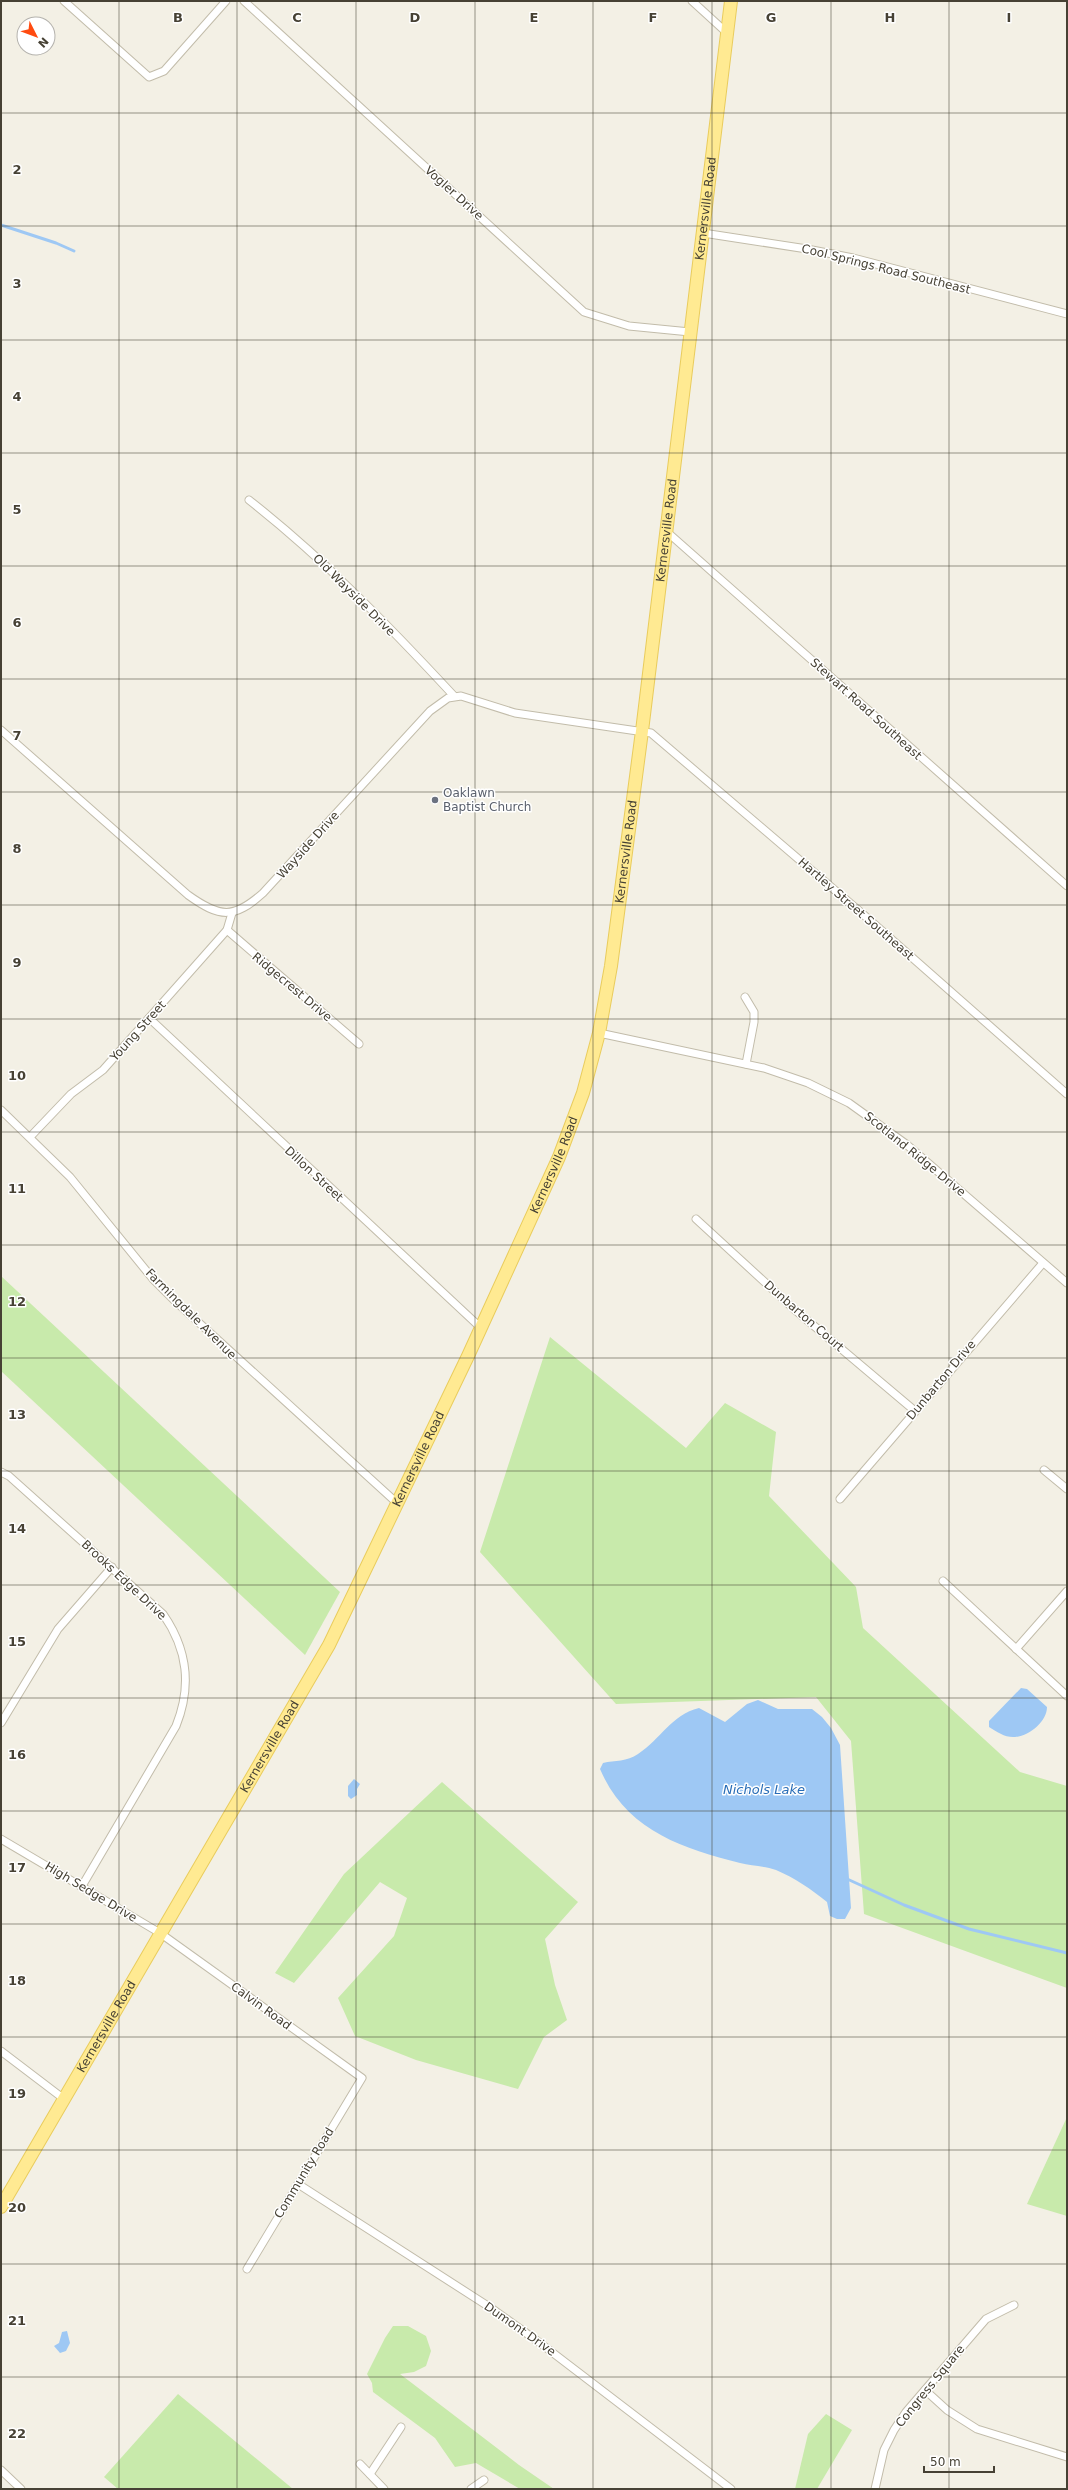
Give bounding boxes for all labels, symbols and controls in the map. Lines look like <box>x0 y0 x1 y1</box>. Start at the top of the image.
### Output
text: B <box>173 10 183 25</box>
text: C <box>292 10 302 25</box>
text: D <box>410 10 421 25</box>
text: E <box>530 10 538 25</box>
text: F <box>649 10 657 25</box>
text: G <box>766 10 776 25</box>
text: H <box>885 10 895 25</box>
text: I <box>1007 10 1011 25</box>
north arrow <box>16 16 56 56</box>
text: N <box>35 35 51 50</box>
street label: Kernersville Road <box>692 156 719 261</box>
text: 2 <box>12 162 22 177</box>
street label: Vogler Drive <box>422 163 486 223</box>
street label: Cool Springs Road Southeast <box>800 241 972 297</box>
text: 3 <box>12 276 22 291</box>
text: 4 <box>12 389 22 404</box>
street label: Kernersville Road <box>653 478 680 583</box>
text: 5 <box>12 502 22 517</box>
street label: Old Wayside Drive <box>310 551 398 639</box>
text: 6 <box>12 615 22 630</box>
street label: Stewart Road Southeast <box>808 655 925 763</box>
text: 7 <box>12 728 22 743</box>
place label: Oaklawn Baptist Church <box>443 786 531 814</box>
marker: Oaklawn Baptist Church <box>430 795 440 805</box>
street label: Kernersville Road <box>612 799 640 904</box>
street label: Wayside Drive <box>274 808 342 882</box>
text: 8 <box>12 841 22 856</box>
street label: Hartley Street Southeast <box>795 855 917 963</box>
street label: Ridgecrest Drive <box>249 950 335 1024</box>
text: 9 <box>12 955 22 970</box>
street label: Young Street <box>107 998 169 1065</box>
text: 10 <box>8 1068 26 1083</box>
street label: Scotland Ridge Drive <box>862 1109 968 1199</box>
street label: Kernersville Road <box>527 1114 581 1216</box>
street label: Dillon Street <box>282 1143 346 1205</box>
text: 11 <box>8 1181 26 1196</box>
street label: Farmingdale Avenue <box>143 1266 239 1362</box>
street label: Dunbarton Court <box>761 1278 847 1355</box>
text: 12 <box>8 1294 26 1309</box>
street label: Dunbarton Drive <box>904 1337 978 1423</box>
text: 13 <box>8 1407 26 1422</box>
street label: Kernersville Road <box>390 1409 447 1509</box>
text: 14 <box>8 1521 26 1536</box>
street label: Brooks Edge Drive <box>79 1537 169 1623</box>
text: 15 <box>8 1634 26 1649</box>
street label: Kernersville Road <box>237 1698 302 1795</box>
text: 16 <box>8 1747 26 1762</box>
water label: Nichols Lake <box>723 1782 805 1797</box>
street label: High Sedge Drive <box>42 1859 140 1925</box>
text: 17 <box>8 1860 26 1875</box>
text: 18 <box>8 1973 26 1988</box>
street label: Kernersville Road <box>74 1978 139 2075</box>
street label: Calvin Road <box>228 1979 294 2033</box>
text: 19 <box>8 2086 26 2101</box>
street label: Community Road <box>271 2125 337 2221</box>
text: 20 <box>8 2200 26 2215</box>
street label: Dumont Drive <box>482 2299 558 2359</box>
text: 21 <box>8 2313 26 2328</box>
street label: Congress Square <box>893 2342 967 2430</box>
text: 22 <box>8 2426 26 2441</box>
scale bar <box>924 2448 994 2474</box>
text: 50 m <box>930 2455 961 2469</box>

